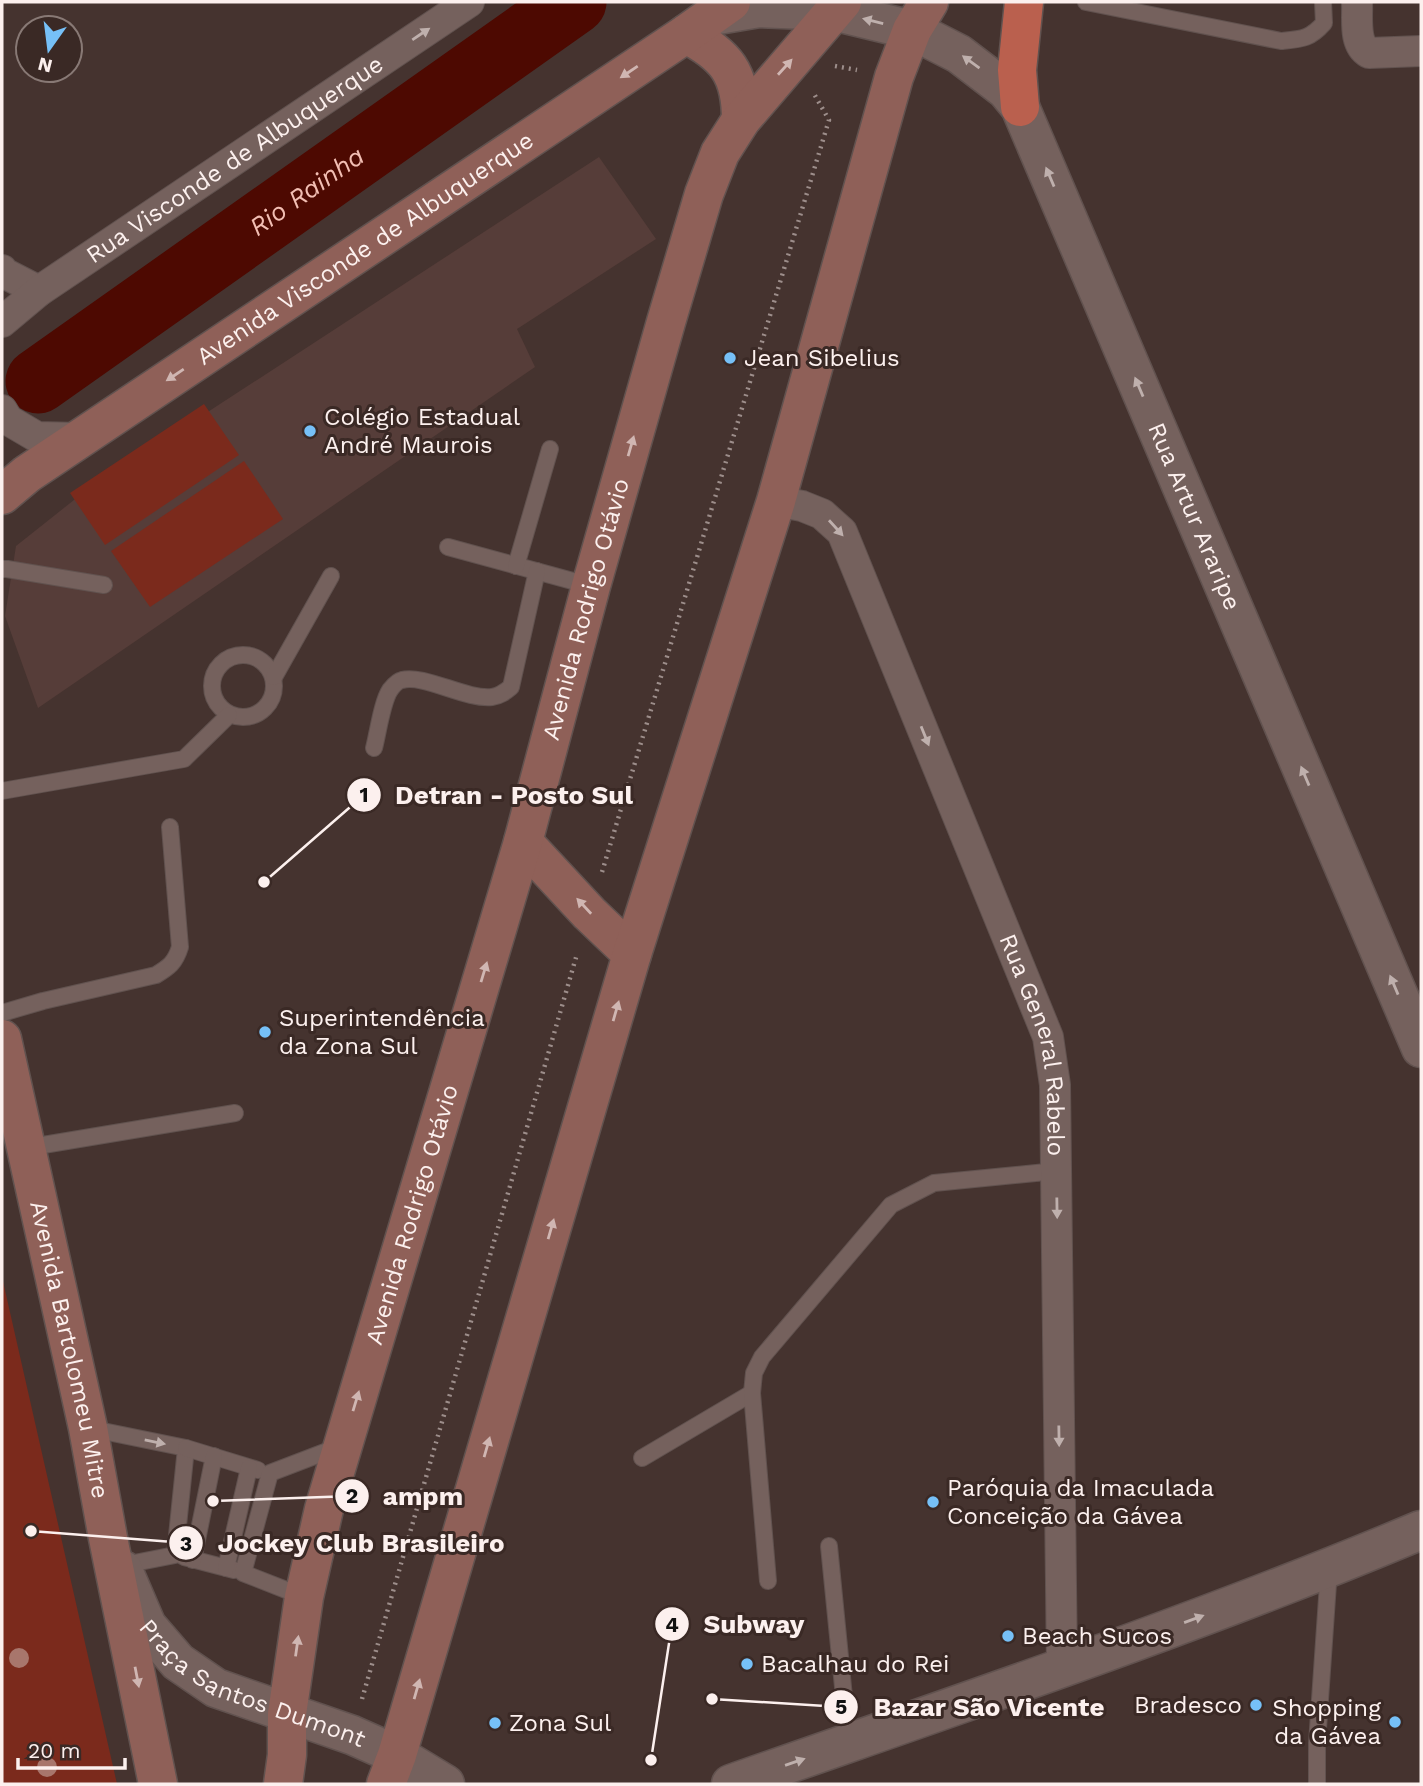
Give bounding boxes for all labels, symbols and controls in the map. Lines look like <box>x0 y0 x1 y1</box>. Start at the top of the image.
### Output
north arrow <box>14 14 84 84</box>
one-way arrow <box>862 15 884 26</box>
one-way arrow <box>412 27 430 41</box>
street label: Rua Visconde de Albuquerque <box>81 50 388 269</box>
text: N <box>35 52 55 78</box>
one-way arrow <box>961 55 980 69</box>
one-way arrow <box>776 59 792 76</box>
one-way arrow <box>620 65 638 79</box>
street label: Avenida Visconde de Albuquerque <box>191 126 539 371</box>
water label: Rio Rainha <box>244 140 370 242</box>
one-way arrow <box>1044 167 1056 187</box>
place label: Jean Sibelius <box>744 344 900 372</box>
marker: Jean Sibelius <box>722 350 738 366</box>
one-way arrow <box>166 368 184 382</box>
one-way arrow <box>1133 376 1144 397</box>
place label: Colégio Estadual André Maurois <box>324 403 521 459</box>
street label: Rua Artur Araripe <box>1142 418 1247 614</box>
marker: Colégio Estadual André Maurois <box>302 423 318 439</box>
one-way arrow <box>626 435 636 456</box>
street label: Avenida Rodrigo Otávio <box>537 475 635 743</box>
one-way arrow <box>828 519 844 537</box>
one-way arrow <box>920 725 931 746</box>
one-way arrow <box>1299 766 1311 786</box>
callout: Detran - Posto Sul <box>346 771 647 818</box>
text: Detran - Posto Sul <box>395 780 633 810</box>
text: 1 <box>359 782 369 807</box>
one-way arrow <box>575 898 592 915</box>
street label: Rua General Rabelo <box>993 930 1070 1156</box>
one-way arrow <box>479 961 489 982</box>
one-way arrow <box>1389 975 1400 996</box>
one-way arrow <box>611 1000 621 1021</box>
place label: Superintendência da Zona Sul <box>279 1004 485 1060</box>
marker: Superintendência da Zona Sul <box>257 1024 273 1040</box>
street label: Avenida Rodrigo Otávio <box>360 1081 464 1348</box>
one-way arrow <box>1051 1197 1063 1219</box>
street label: Avenida Bartolomeu Mitre <box>24 1198 115 1501</box>
one-way arrow <box>547 1218 557 1239</box>
one-way arrow <box>351 1391 361 1412</box>
one-way arrow <box>1053 1425 1065 1447</box>
one-way arrow <box>144 1436 166 1447</box>
one-way arrow <box>483 1437 493 1458</box>
callout: ampm <box>334 1472 477 1519</box>
place label: Paróquia da Imaculada Conceição da Gávea <box>947 1474 1214 1530</box>
text: ampm <box>383 1481 463 1511</box>
text: 2 <box>346 1483 358 1508</box>
marker: Paróquia da Imaculada Conceição da Gávea <box>925 1494 941 1510</box>
callout: Jockey Club Brasileiro <box>168 1520 519 1567</box>
text: Jockey Club Brasileiro <box>218 1528 504 1558</box>
text: 3 <box>180 1531 192 1556</box>
callout: Subway <box>655 1601 819 1648</box>
text: Subway <box>704 1609 805 1639</box>
text: 4 <box>665 1612 679 1637</box>
street label: Praça Santos Dumont <box>133 1613 370 1753</box>
one-way arrow <box>1183 1613 1204 1624</box>
place label: Beach Sucos <box>1022 1622 1172 1650</box>
marker: Beach Sucos <box>1000 1628 1016 1644</box>
one-way arrow <box>292 1635 303 1657</box>
place label: Bacalhau do Rei <box>761 1650 949 1678</box>
marker: Bacalhau do Rei <box>739 1656 755 1672</box>
one-way arrow <box>131 1666 142 1688</box>
one-way arrow <box>412 1678 422 1699</box>
callout: Bazar São Vicente <box>824 1683 1119 1730</box>
place label: Bradesco <box>1134 1691 1242 1719</box>
text: Bazar São Vicente <box>873 1692 1105 1722</box>
text: 5 <box>835 1694 847 1719</box>
place label: Shopping da Gávea <box>1272 1694 1381 1750</box>
marker: Bradesco <box>1248 1697 1264 1713</box>
place label: Zona Sul <box>509 1709 612 1737</box>
marker: Shopping da Gávea <box>1387 1714 1403 1730</box>
marker: Zona Sul <box>487 1715 503 1731</box>
scale bar <box>18 1726 124 1770</box>
text: 20 m <box>28 1738 80 1763</box>
one-way arrow <box>784 1756 805 1767</box>

